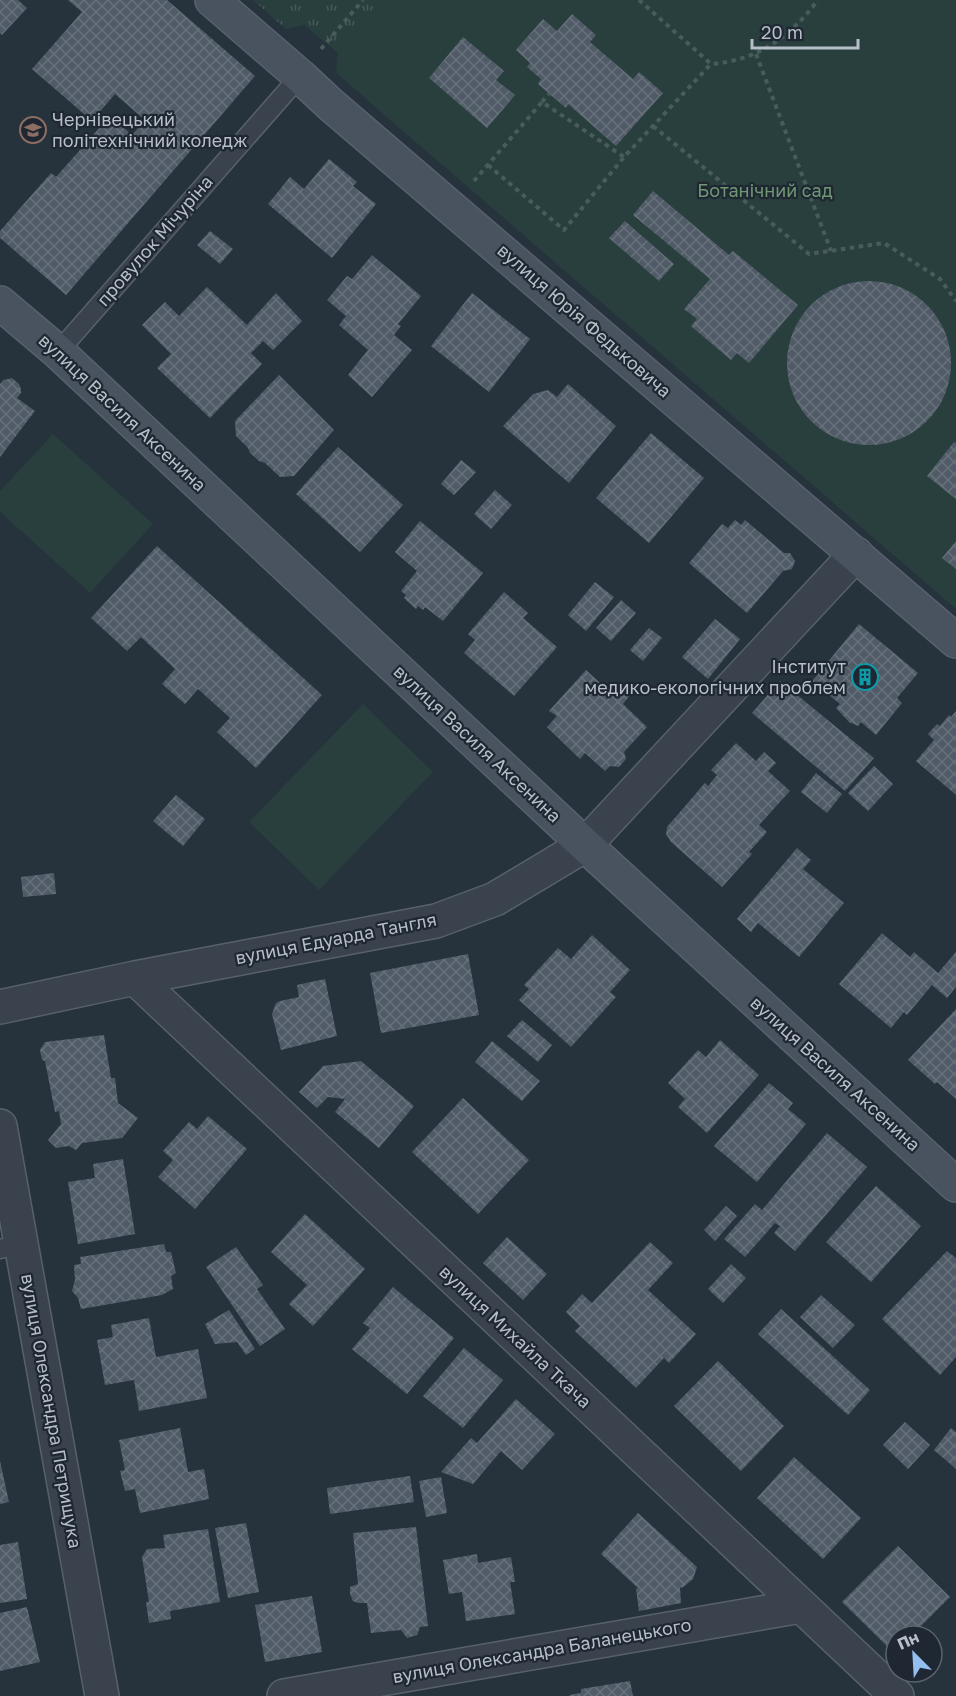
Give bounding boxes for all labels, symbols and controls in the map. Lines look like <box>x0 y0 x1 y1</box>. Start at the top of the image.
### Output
scale bar <box>752 12 858 50</box>
text: 20 m <box>761 21 803 43</box>
place label: Чернівецький політехнічний коледж <box>52 108 248 151</box>
school or university icon: Чернівецький політехнічний коледж <box>18 115 48 145</box>
street label: провулок Мічуріна <box>92 171 217 310</box>
park label: Ботанічний сад <box>697 179 833 201</box>
street label: вулиця Юрія Федьковича <box>493 239 676 402</box>
street label: вулиця Василя Аксенина <box>34 329 211 496</box>
place label: Інститут медико-екологічних проблем <box>584 655 846 698</box>
street label: вулиця Василя Аксенина <box>389 660 566 827</box>
building icon: Інститут медико-екологічних проблем <box>850 662 880 692</box>
street label: вулиця Едуарда Тангля <box>233 908 438 968</box>
street label: вулиця Василя Аксенина <box>746 991 925 1155</box>
street label: вулиця Михайла Ткача <box>435 1260 596 1412</box>
street label: вулиця Олександра Петрищука <box>17 1272 87 1550</box>
street label: вулиця Олександра Баланецького <box>391 1613 693 1687</box>
north arrow <box>884 1624 944 1684</box>
text: Пн <box>894 1627 922 1654</box>

